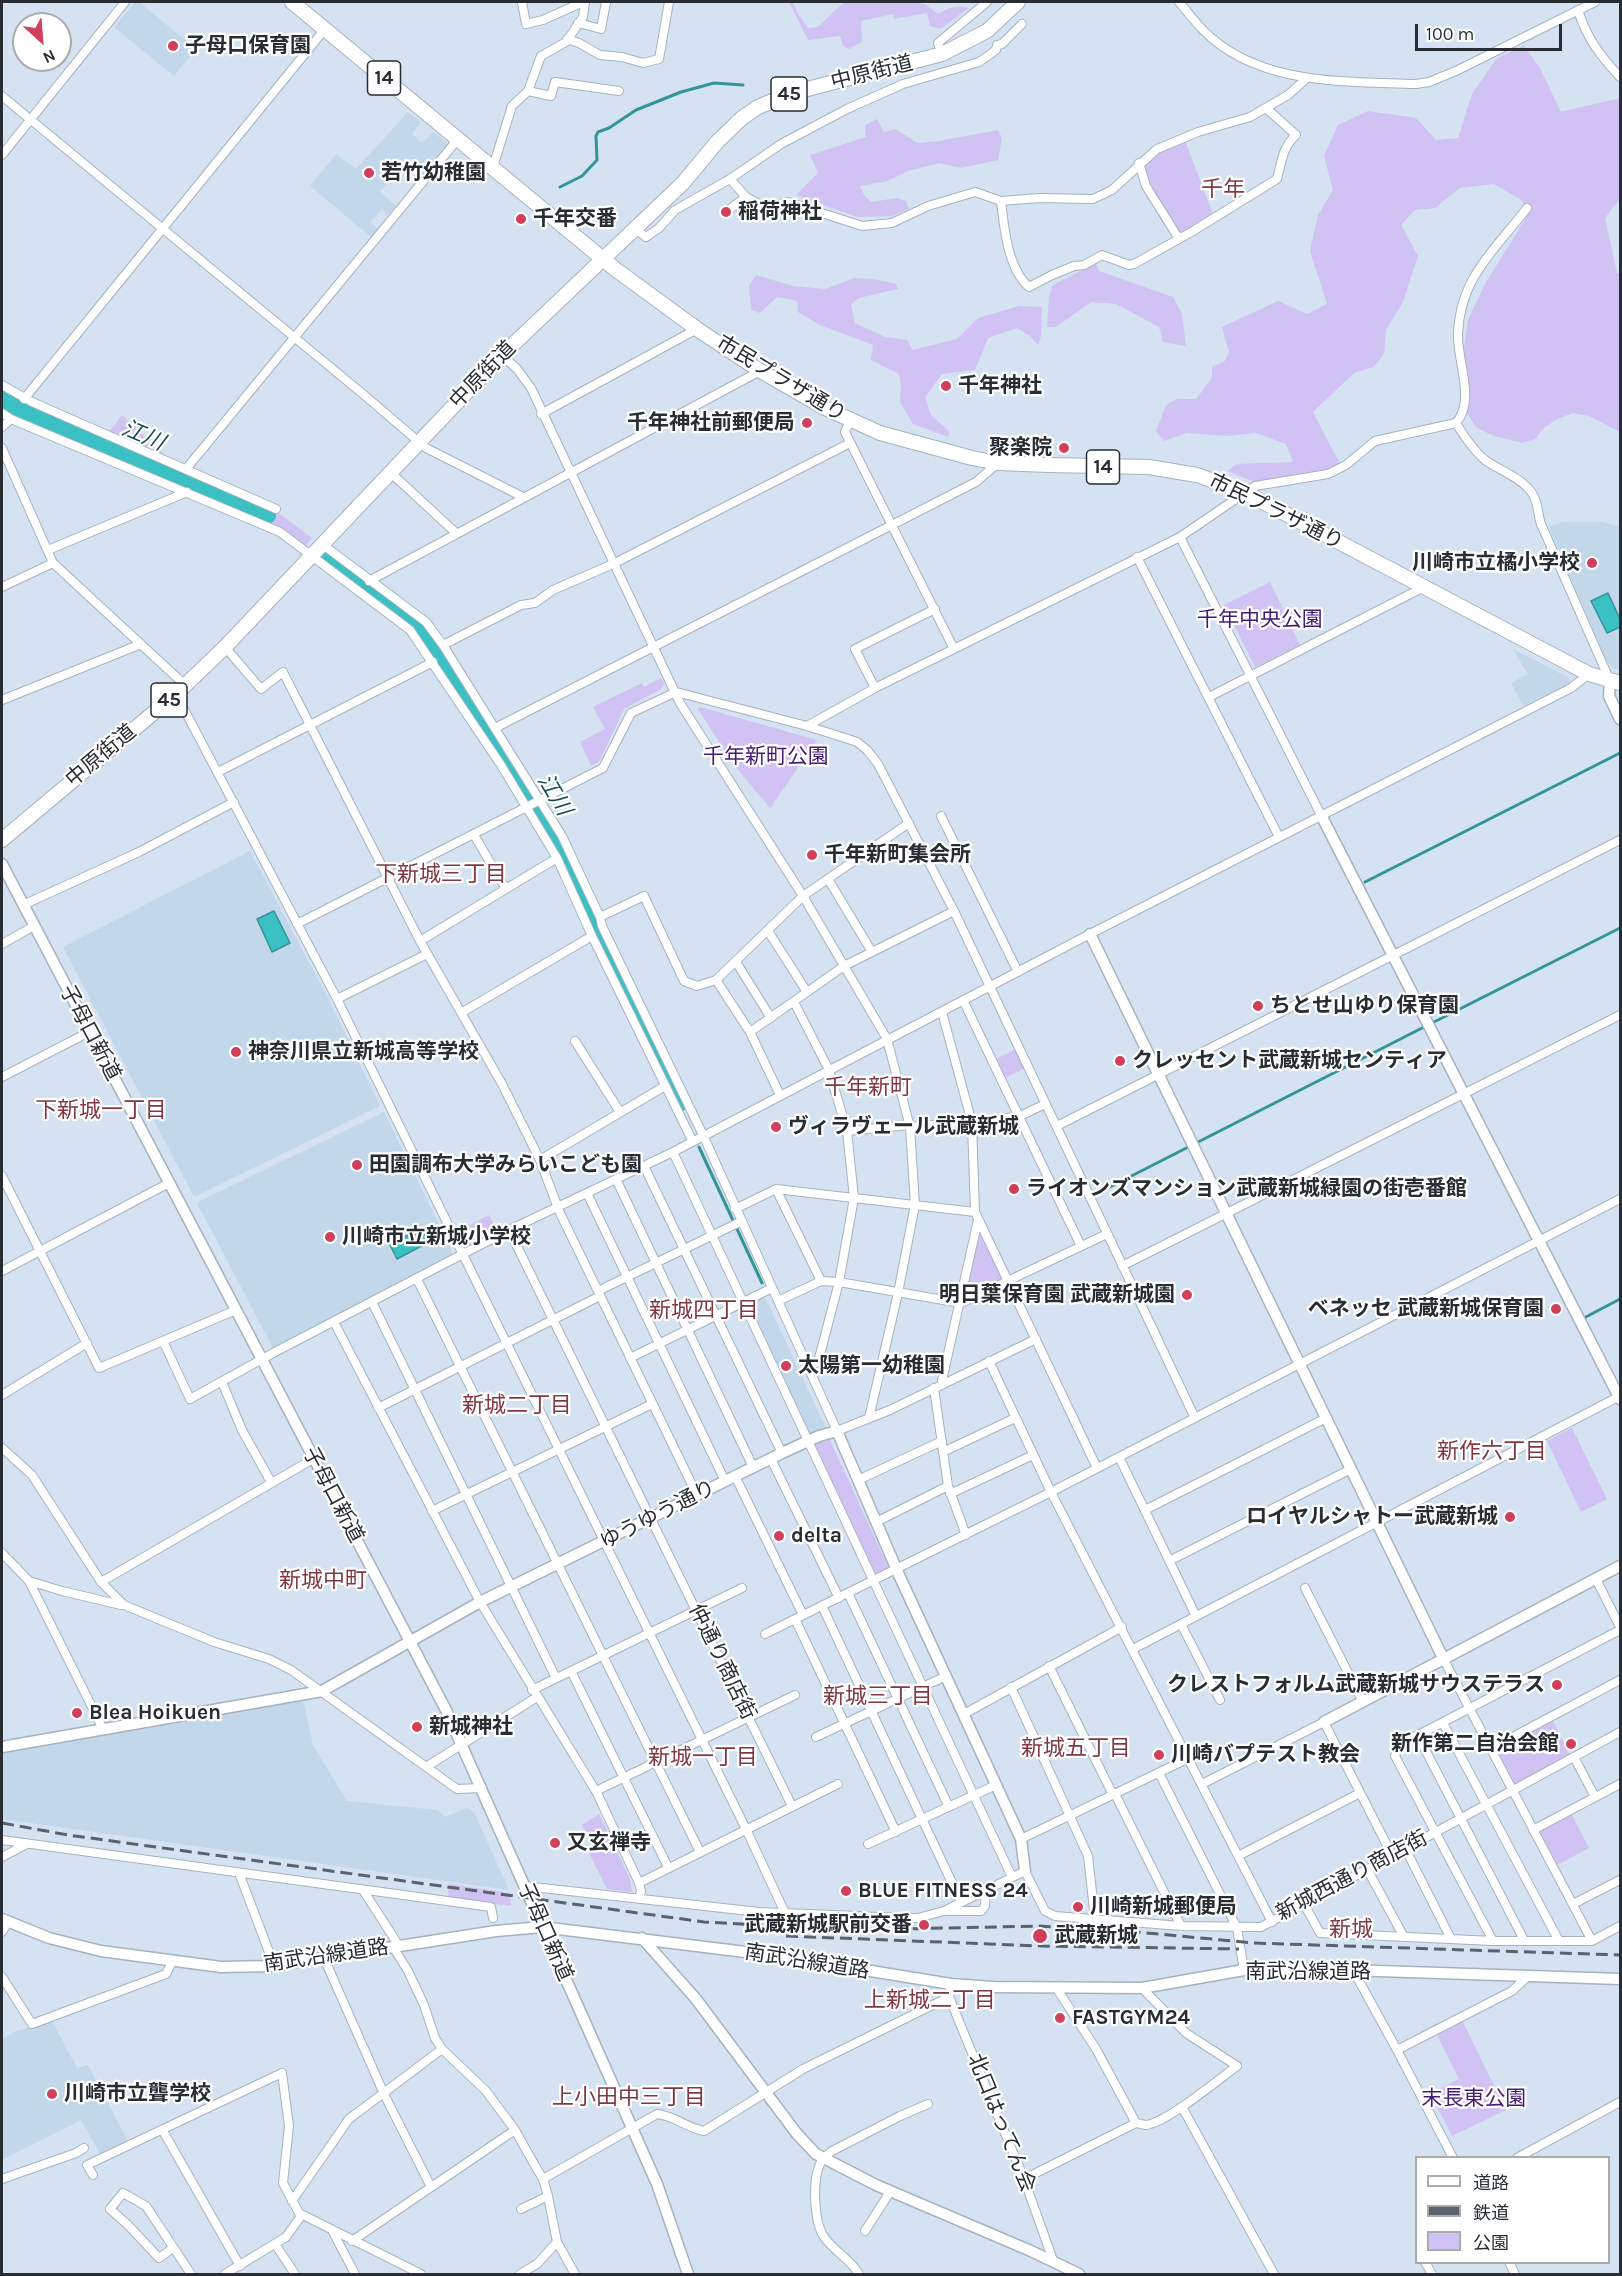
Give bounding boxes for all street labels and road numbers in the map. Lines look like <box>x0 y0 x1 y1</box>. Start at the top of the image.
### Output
street label: 中原街道 <box>828 51 916 95</box>
road number: 14 <box>368 61 400 95</box>
road number: 45 <box>771 77 807 111</box>
street label: 市民プラザ通り <box>712 330 850 428</box>
street label: 中原街道 <box>445 336 521 414</box>
road number: 14 <box>1086 450 1120 484</box>
street label: 市民プラザ通り <box>1204 468 1348 556</box>
road number: 45 <box>151 683 187 717</box>
street label: 中原街道 <box>61 719 141 793</box>
street label: 子母口新道 <box>54 981 126 1085</box>
street label: 子母口新道 <box>297 1443 369 1547</box>
street label: ゆうゆう通り <box>596 1475 720 1555</box>
street label: 仲通り商店街 <box>683 1600 761 1724</box>
street label: 新城西通り商店街 <box>1272 1825 1432 1927</box>
street label: 子母口新道 <box>512 1879 578 1985</box>
street label: 南武沿線道路 <box>262 1935 390 1977</box>
street label: 南武沿線道路 <box>743 1940 871 1984</box>
street label: 南武沿線道路 <box>1245 1959 1371 1985</box>
street label: 北口はってん会 <box>962 2050 1040 2196</box>

